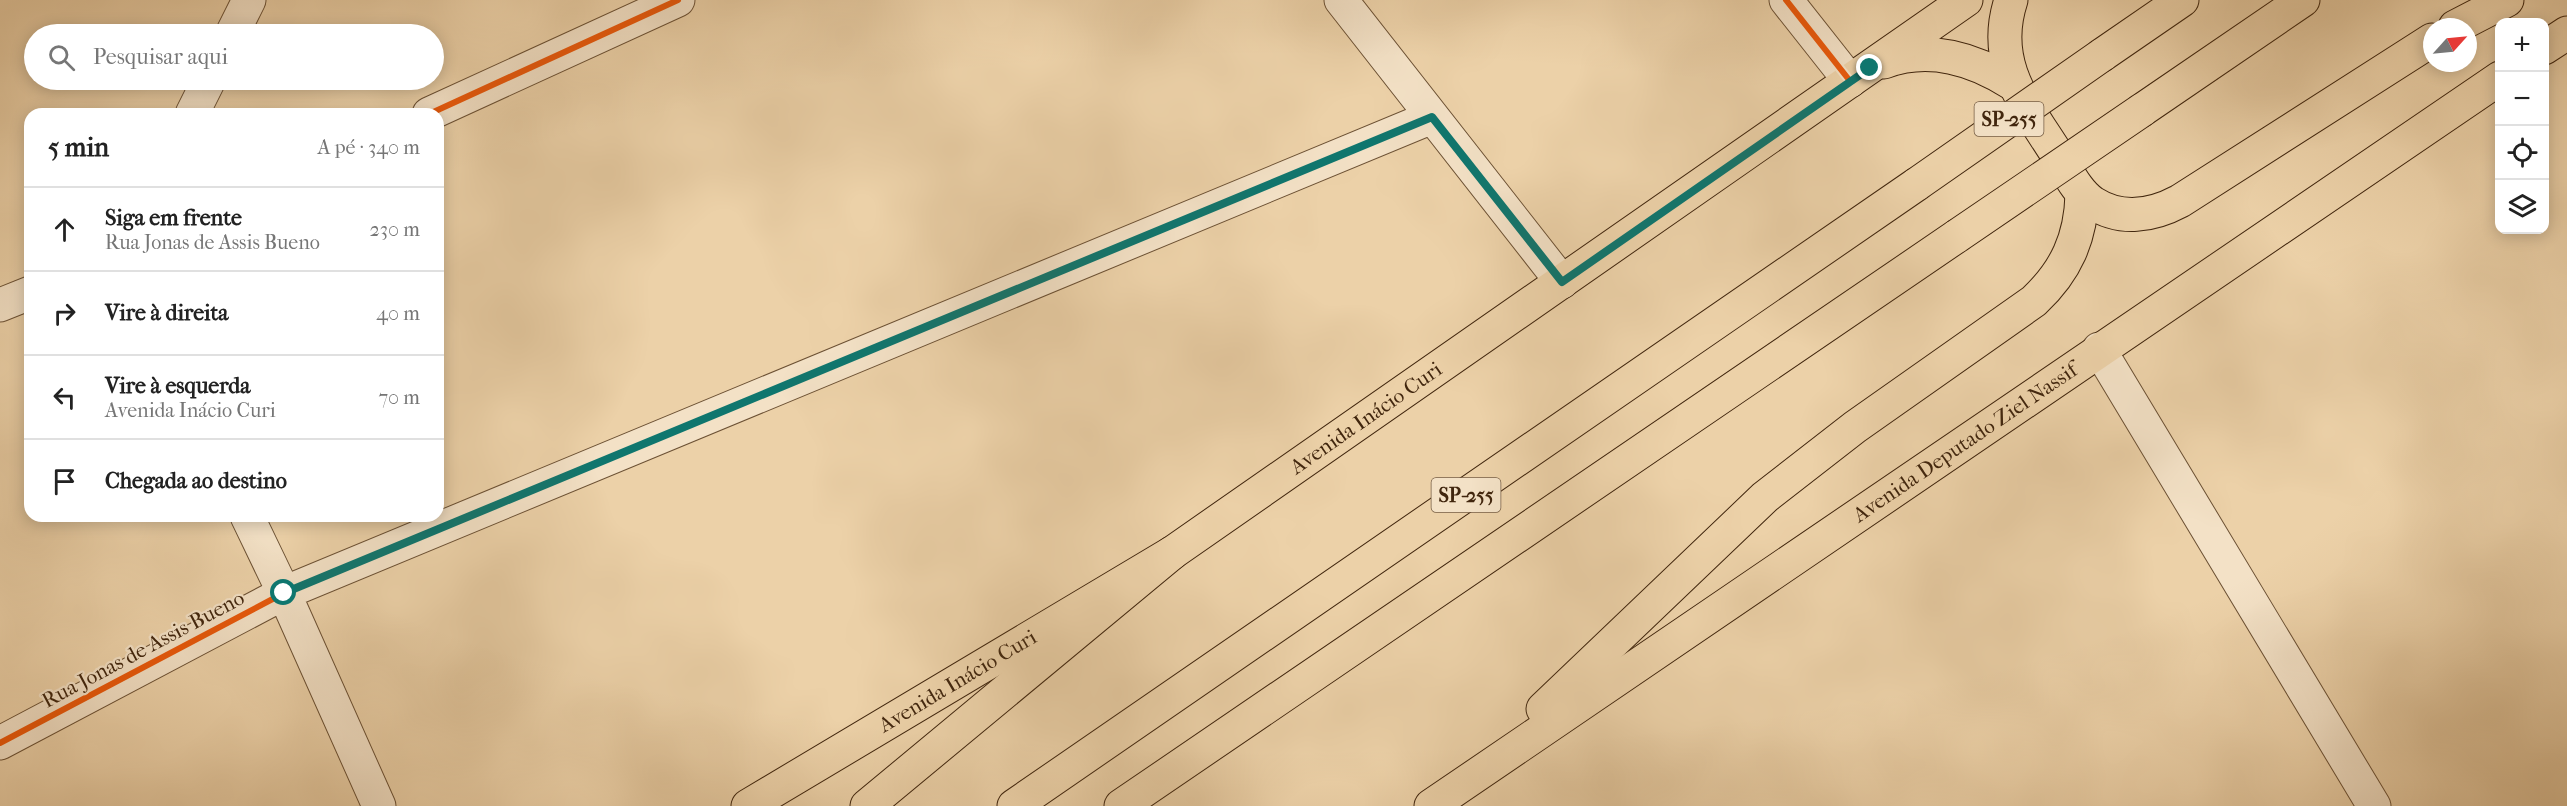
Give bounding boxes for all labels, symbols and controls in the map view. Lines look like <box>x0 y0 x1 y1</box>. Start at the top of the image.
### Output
north arrow <box>2423 18 2477 72</box>
map controls <box>2495 18 2549 234</box>
button: + <box>2495 18 2549 72</box>
search box <box>24 24 444 90</box>
icon: search <box>45 41 78 74</box>
text: Pesquisar aqui <box>93 44 228 70</box>
route end <box>1856 54 1882 80</box>
button: − <box>2495 72 2549 126</box>
road number: SP-255 <box>1974 102 2044 136</box>
button: locate <box>2495 126 2549 180</box>
text: 5 min <box>48 132 109 163</box>
text: A pé · 340 m <box>317 136 420 159</box>
button: layers <box>2495 180 2549 234</box>
text: Siga em frente <box>105 205 242 231</box>
icon: ahead <box>48 213 81 246</box>
text: 230 m <box>370 218 420 241</box>
text: Rua Jonas de Assis Bueno <box>105 231 320 254</box>
icon: right <box>48 297 81 330</box>
text: Vire à direita <box>105 300 228 326</box>
text: 40 m <box>376 302 420 325</box>
street label: Avenida Deputado Ziel Nassif <box>1848 355 2085 528</box>
street label: Avenida Inácio Curi <box>1285 357 1446 480</box>
text: Vire à esquerda <box>105 373 250 399</box>
icon: left <box>48 381 81 414</box>
text: 70 m <box>378 386 420 409</box>
text: Avenida Inácio Curi <box>105 399 276 422</box>
icon: arrive <box>48 465 81 498</box>
text: Chegada ao destino <box>105 468 287 494</box>
road number: SP-255 <box>1432 478 1500 512</box>
route start <box>270 579 296 605</box>
street label: Rua Jonas de Assis Bueno <box>38 585 248 713</box>
street label: Avenida Inácio Curi <box>873 625 1041 738</box>

